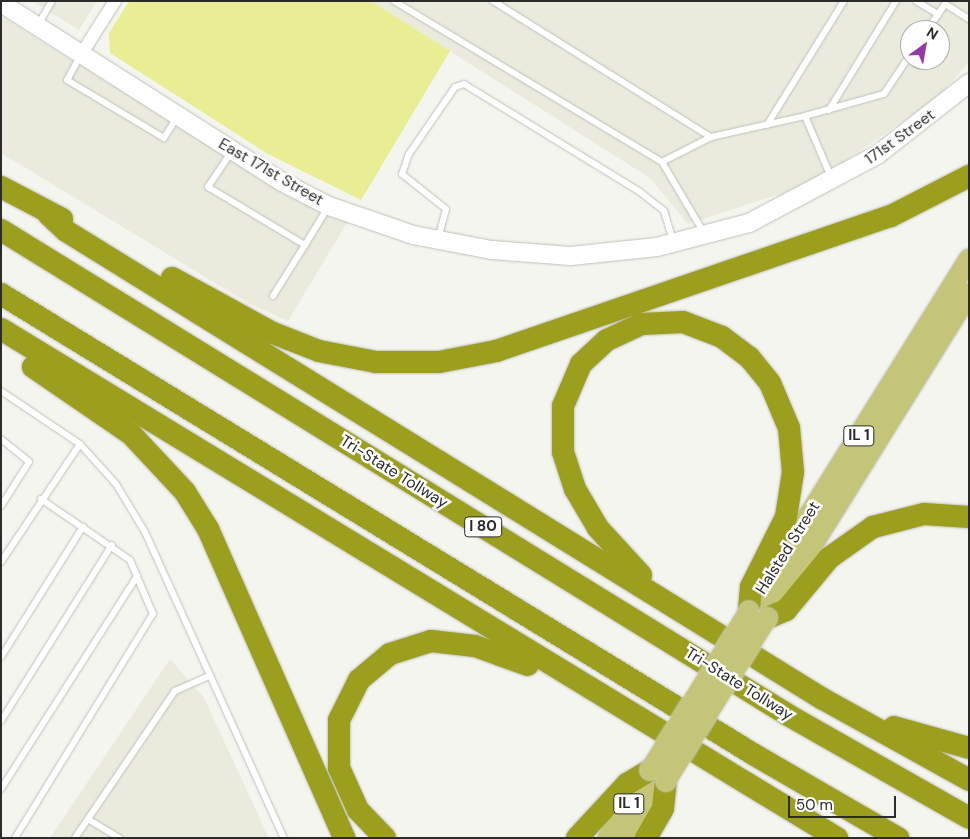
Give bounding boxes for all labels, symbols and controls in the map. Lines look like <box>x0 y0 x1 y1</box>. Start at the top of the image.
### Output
north arrow <box>900 20 950 70</box>
text: N <box>923 23 942 43</box>
street label: 171st Street <box>861 105 939 169</box>
street label: East 171st Street <box>215 134 327 210</box>
road number: IL 1 <box>843 424 875 448</box>
street label: Tri-State Tollway <box>337 431 451 513</box>
street label: Halsted Street <box>752 498 824 598</box>
road number: I 80 <box>463 514 503 540</box>
street label: Tri-State Tollway <box>682 643 796 725</box>
scale bar <box>790 786 898 818</box>
road number: IL 1 <box>613 792 645 816</box>
text: 50 m <box>796 795 833 815</box>

